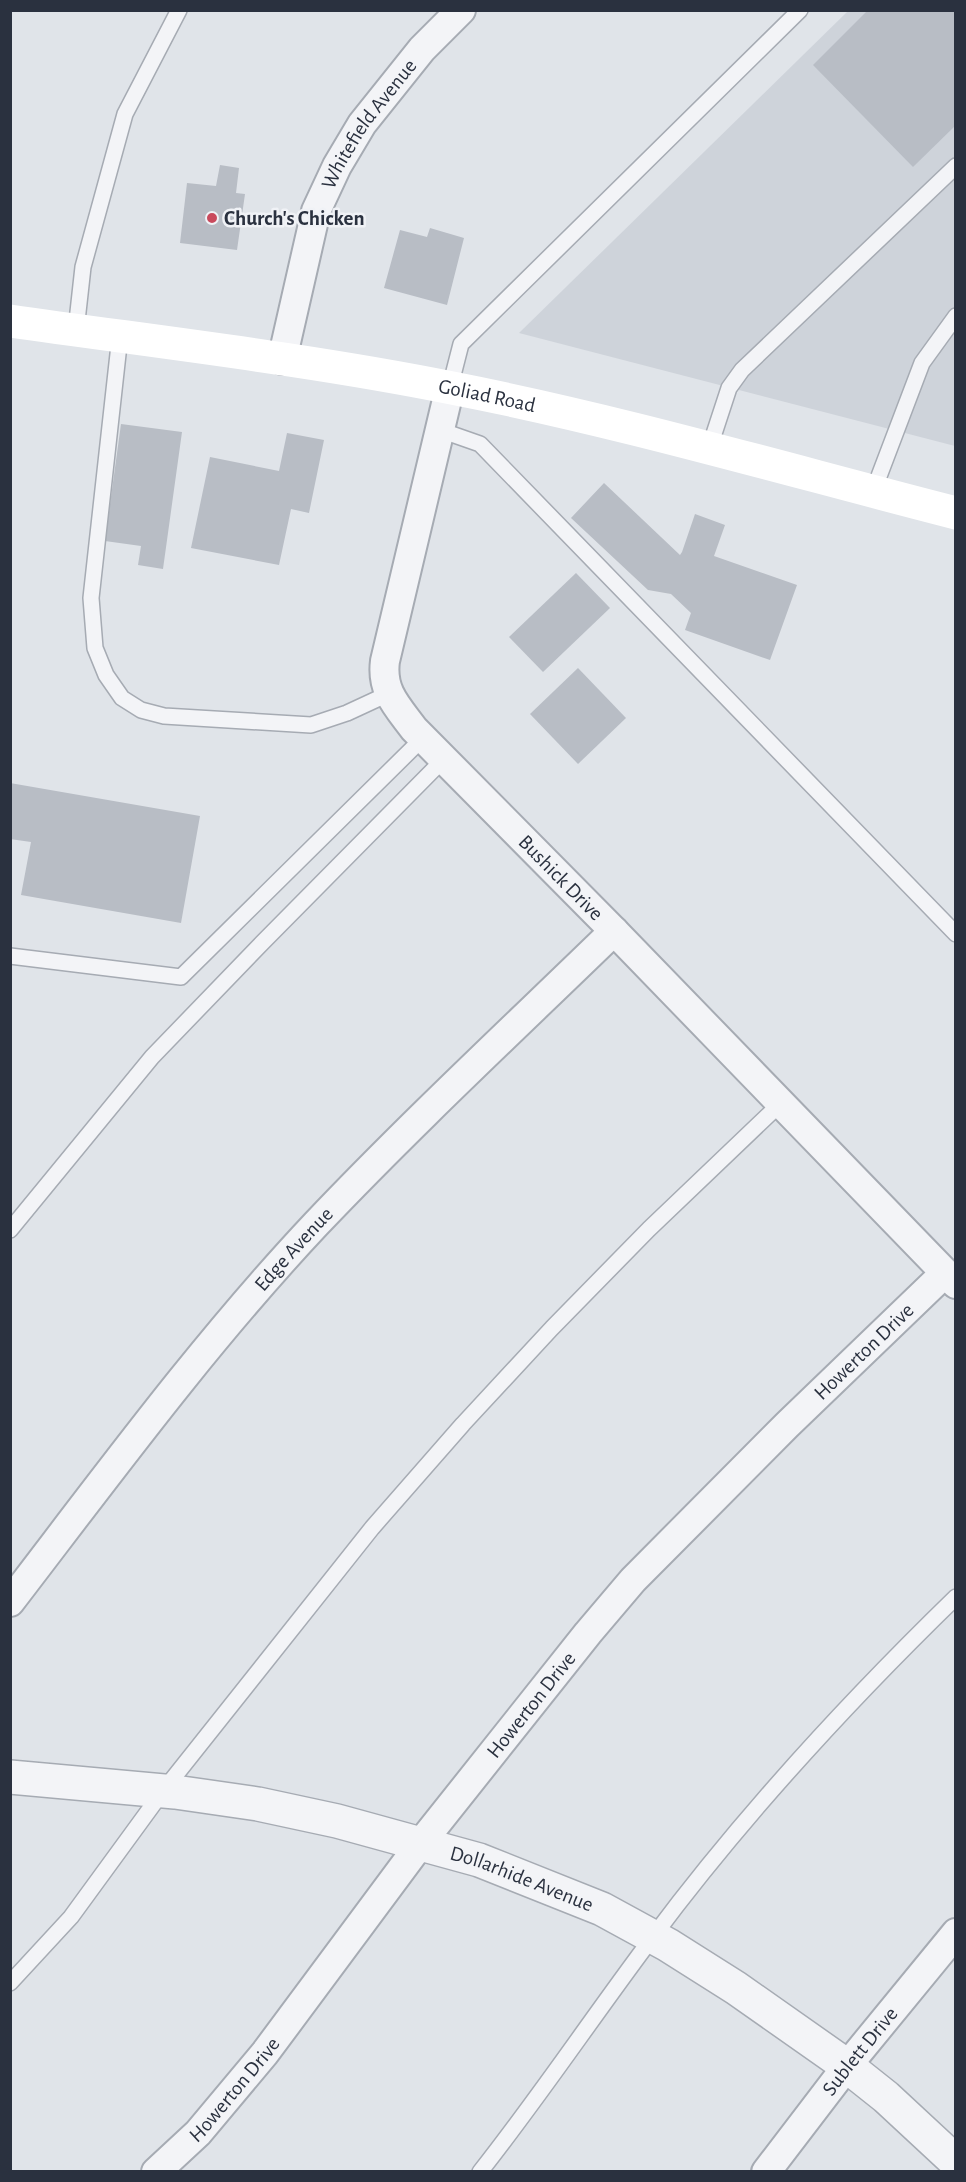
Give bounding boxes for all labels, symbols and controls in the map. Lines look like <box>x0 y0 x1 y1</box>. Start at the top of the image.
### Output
street label: Whitefield Avenue <box>318 55 421 192</box>
place label: Church's Chicken <box>224 208 365 229</box>
marker: Church's Chicken <box>205 211 219 225</box>
street label: Goliad Road <box>437 376 538 416</box>
street label: Bushick Drive <box>514 831 607 925</box>
street label: Edge Avenue <box>251 1203 337 1295</box>
street label: Howerton Drive <box>810 1299 918 1404</box>
street label: Howerton Drive <box>483 1648 580 1762</box>
street label: Dollarhide Avenue <box>448 1843 596 1915</box>
street label: Sublett Drive <box>818 2003 902 2100</box>
street label: Howerton Drive <box>186 2034 284 2146</box>

